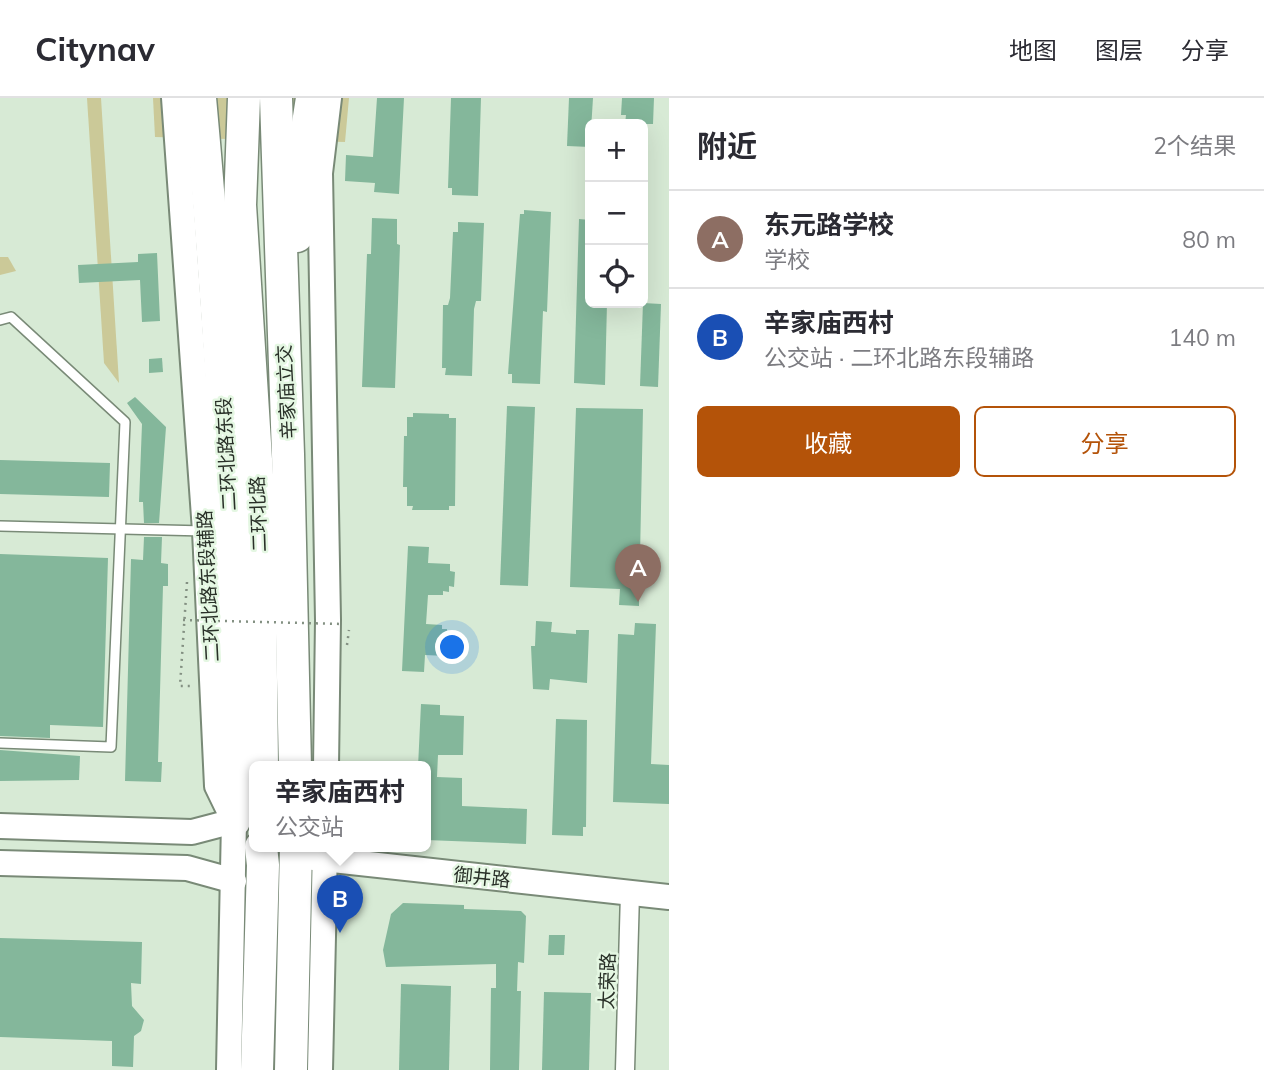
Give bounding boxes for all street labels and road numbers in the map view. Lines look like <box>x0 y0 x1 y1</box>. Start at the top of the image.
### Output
street label: 辛家庙立交 <box>272 344 300 440</box>
street label: 二环北路东段 <box>211 396 241 512</box>
street label: 二环北路 <box>245 476 271 552</box>
street label: 二环北路东段辅路 <box>192 509 224 663</box>
street label: 御井路 <box>452 862 512 892</box>
street label: 太荣路 <box>594 952 620 1010</box>

